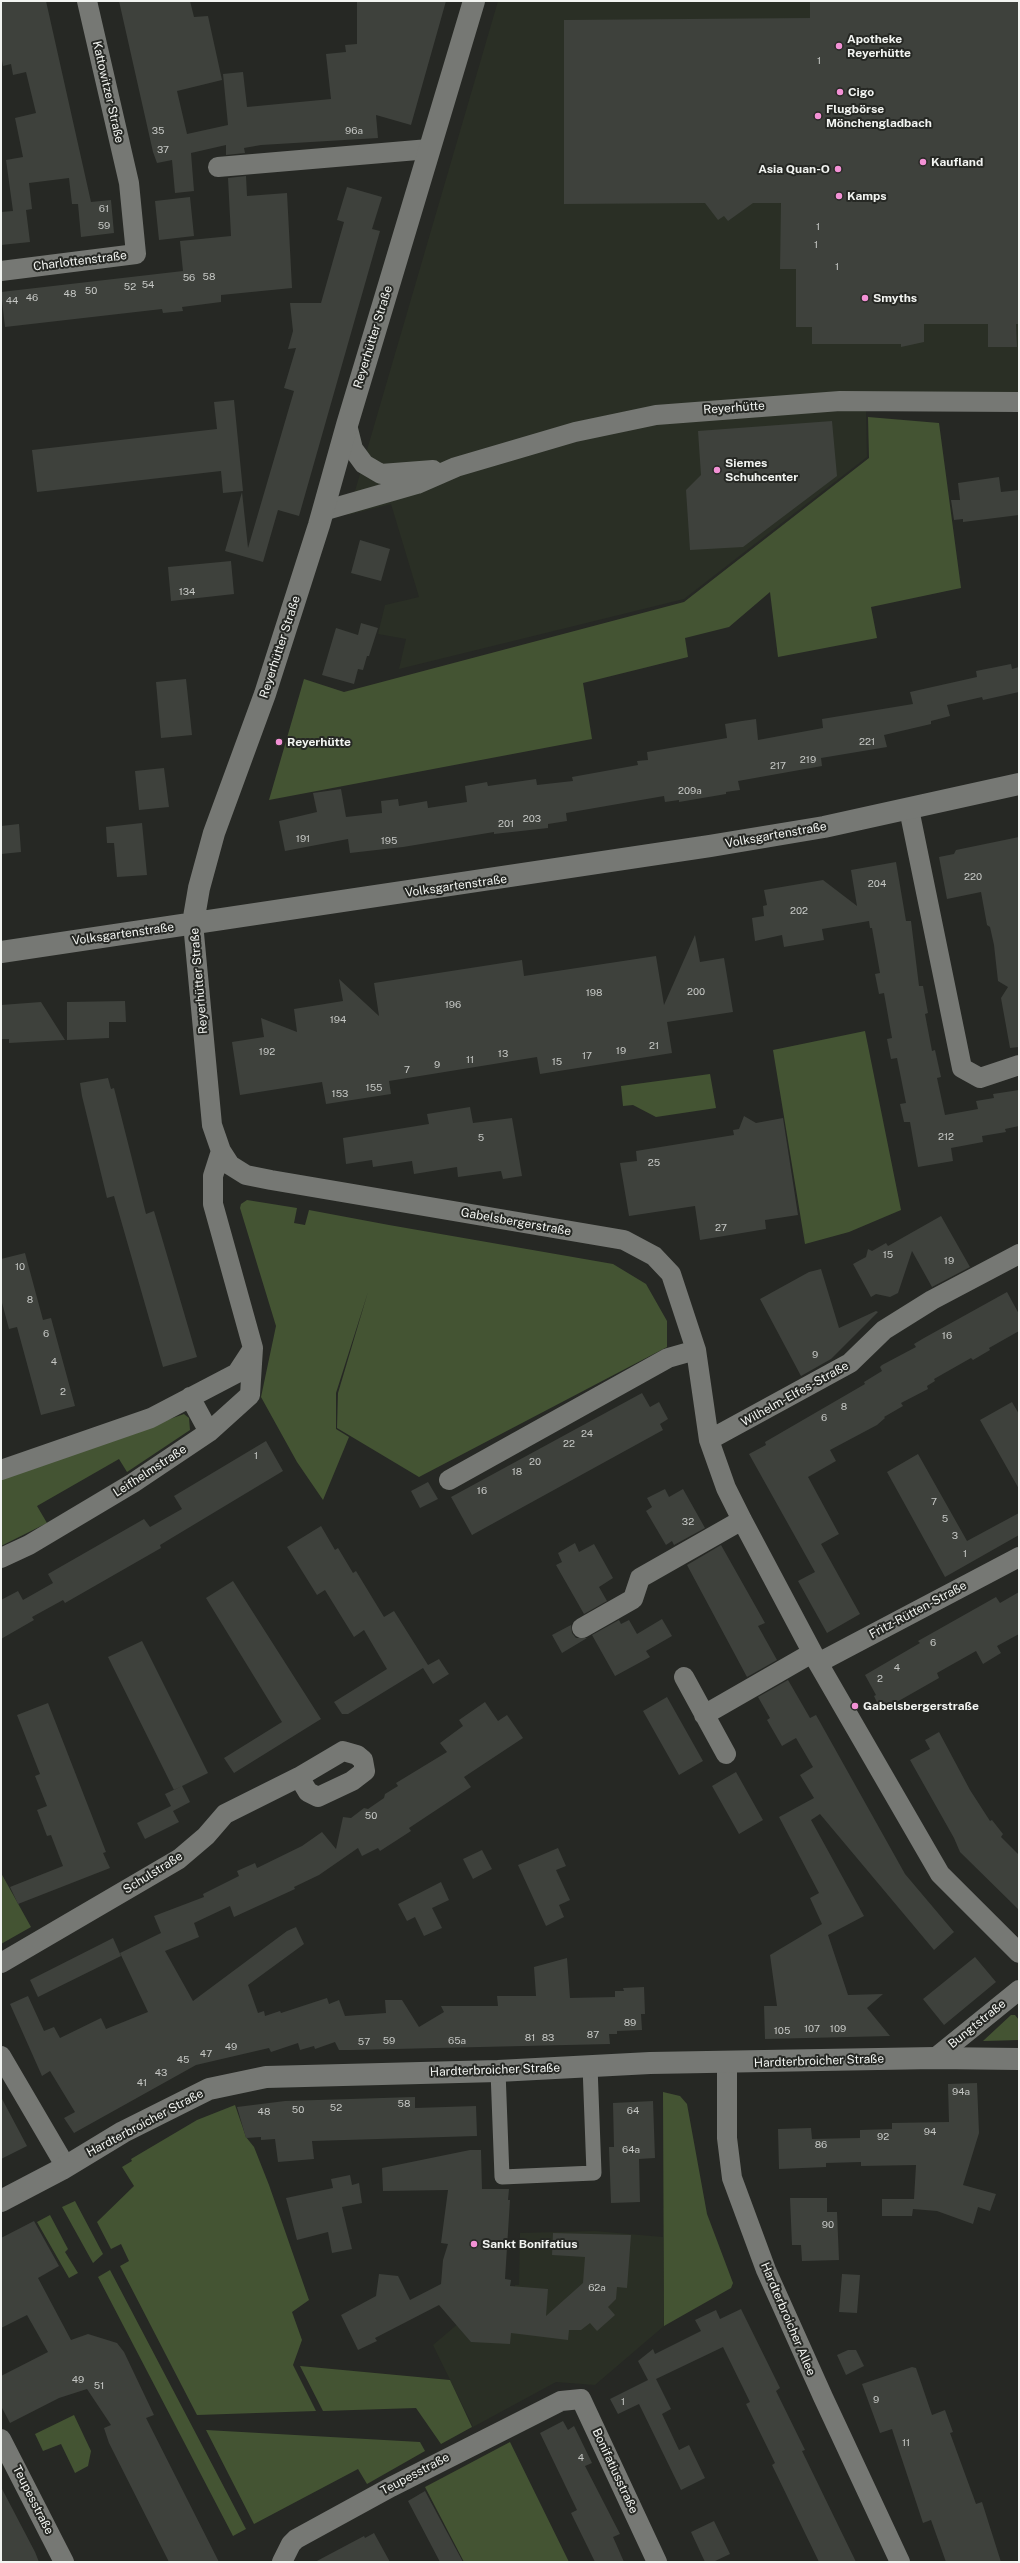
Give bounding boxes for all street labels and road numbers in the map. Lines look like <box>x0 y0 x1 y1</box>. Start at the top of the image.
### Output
street label: Kattowitzer Straße <box>89 40 127 144</box>
street label: Charlottenstraße <box>32 248 128 274</box>
street label: Reyerhütter Straße <box>351 284 395 390</box>
street label: Reyerhütte <box>703 399 765 417</box>
street label: Reyerhütter Straße <box>257 594 303 700</box>
street label: Volksgartenstraße <box>724 819 828 851</box>
street label: Volksgartenstraße <box>404 872 508 900</box>
street label: Volksgartenstraße <box>71 920 175 948</box>
street label: Reyerhütter Straße <box>187 927 211 1035</box>
street label: Gabelsbergerstraße <box>460 1205 572 1239</box>
street label: Wilhelm-Elfes-Straße <box>739 1358 851 1430</box>
street label: Leifhelmstraße <box>111 1442 189 1500</box>
street label: Fritz-Rütten-Straße <box>867 1578 969 1642</box>
street label: Schulstraße <box>121 1849 185 1897</box>
street label: Bungtstraße <box>945 1996 1009 2052</box>
street label: Hardterbroicher Straße <box>754 2052 884 2070</box>
street label: Hardterbroicher Straße <box>430 2061 560 2079</box>
street label: Hardterbroicher Straße <box>84 2086 206 2160</box>
street label: Hardterbroicher Allee <box>758 2260 818 2378</box>
street label: Bonifatiusstraße <box>589 2426 641 2516</box>
street label: Teupesstraße <box>378 2450 452 2498</box>
street label: Teupesstraße <box>9 2463 57 2537</box>

